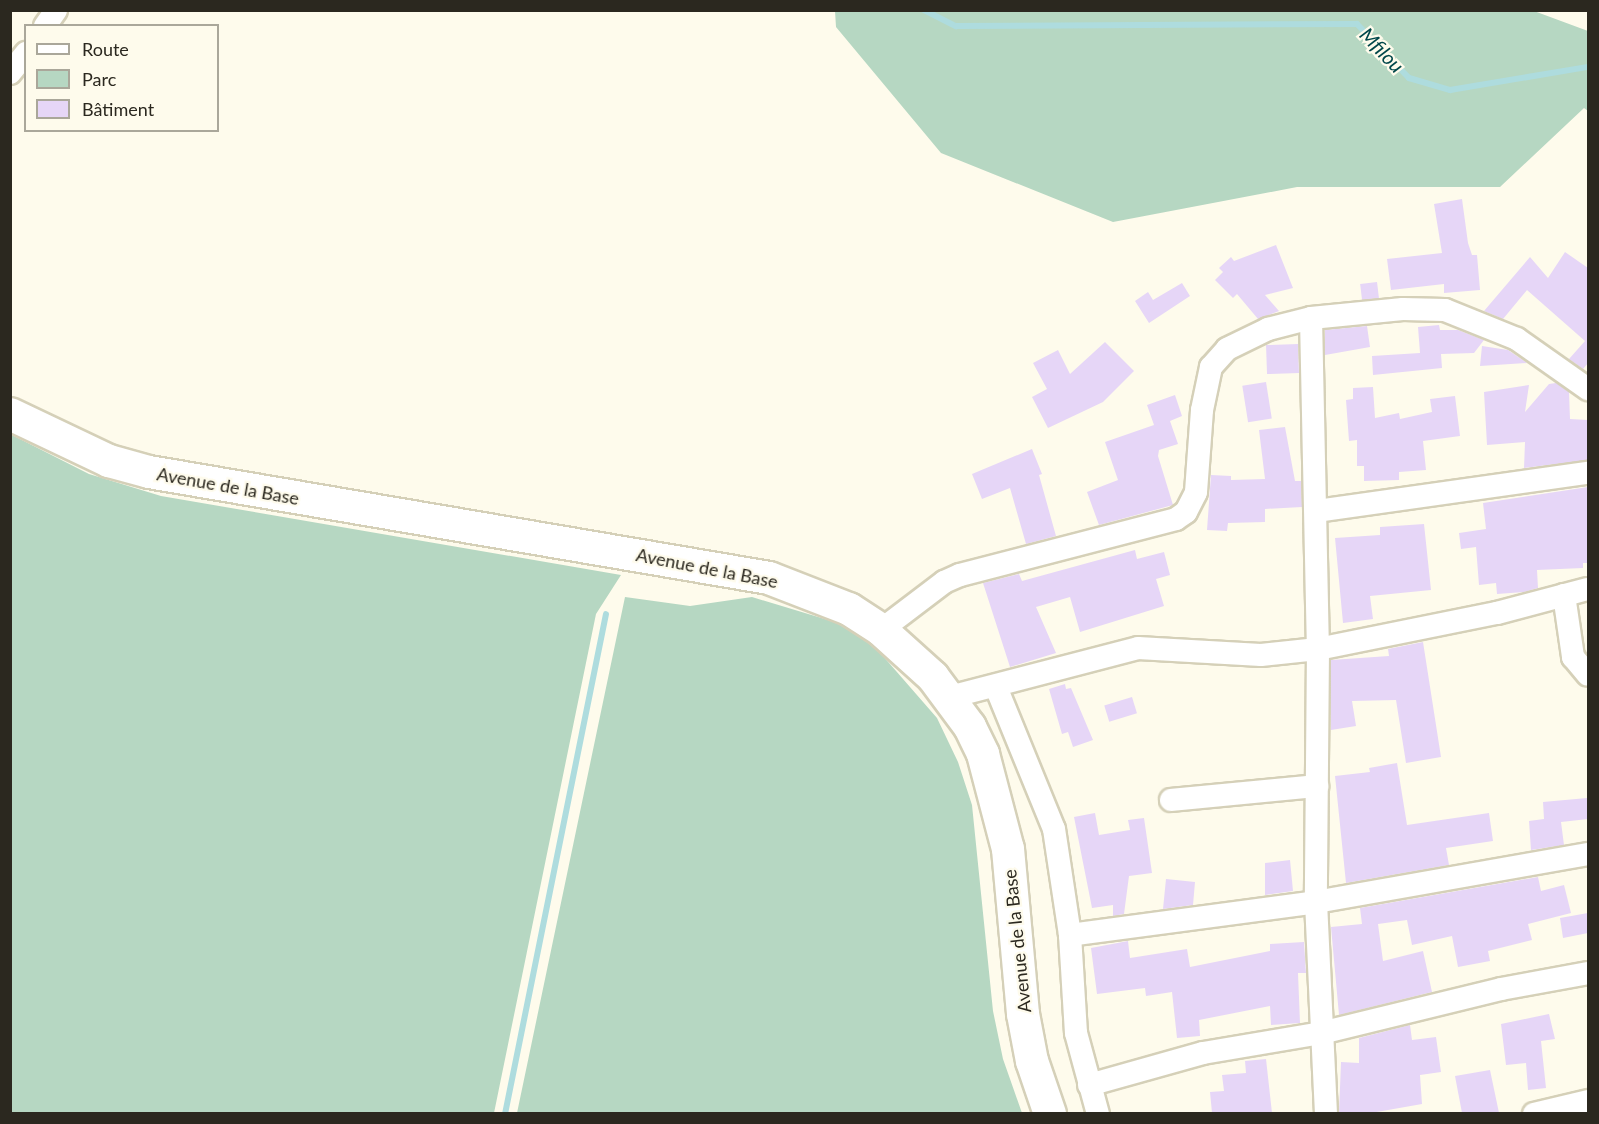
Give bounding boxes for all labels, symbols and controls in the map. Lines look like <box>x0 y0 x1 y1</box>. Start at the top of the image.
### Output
water label: Mfilou <box>1355 23 1409 77</box>
legend <box>24 24 219 132</box>
text: Route <box>82 38 129 60</box>
text: Parc <box>82 68 116 90</box>
text: Bâtiment <box>82 98 154 120</box>
street label: Avenue de la Base <box>155 463 301 509</box>
street label: Avenue de la Base <box>634 544 780 592</box>
street label: Avenue de la Base <box>999 868 1035 1014</box>

